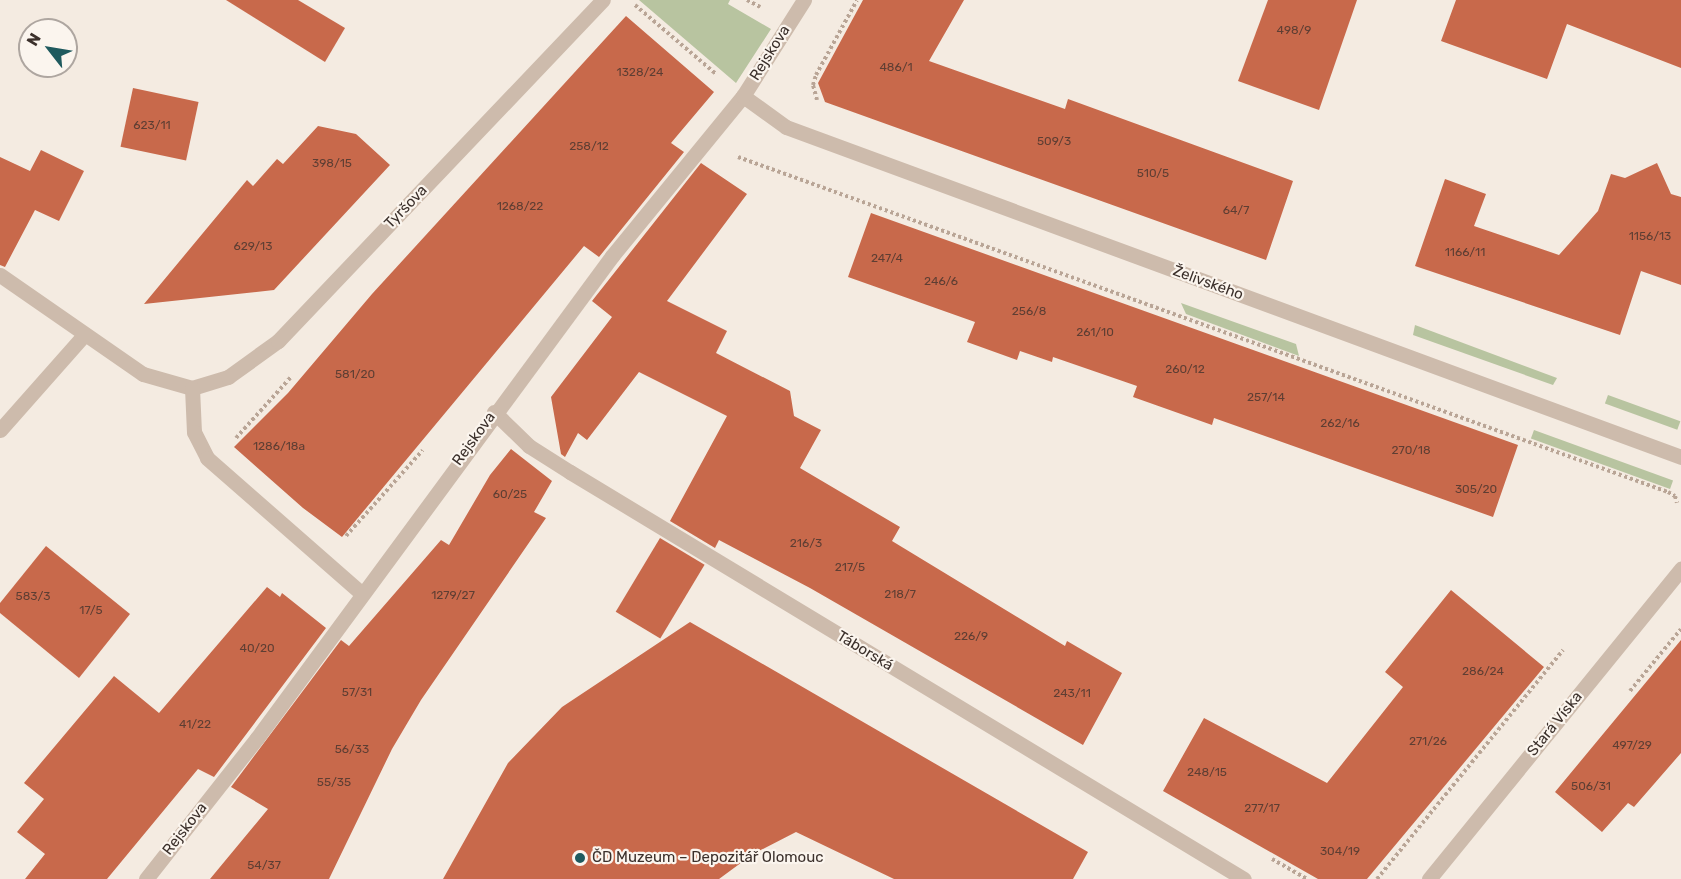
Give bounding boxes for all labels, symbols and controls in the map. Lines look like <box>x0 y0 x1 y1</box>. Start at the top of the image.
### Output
north arrow <box>18 18 78 78</box>
street label: Rejskova <box>746 22 794 84</box>
house number: 498/9 <box>1277 24 1311 38</box>
text: N <box>23 30 45 49</box>
house number: 486/1 <box>879 61 913 75</box>
house number: 1328/24 <box>617 66 663 80</box>
house number: 623/11 <box>133 119 171 133</box>
house number: 509/3 <box>1037 135 1071 149</box>
house number: 258/12 <box>569 140 609 154</box>
house number: 398/15 <box>312 157 352 171</box>
house number: 510/5 <box>1137 167 1169 181</box>
street label: Tyršova <box>381 181 431 233</box>
house number: 1268/22 <box>497 200 543 214</box>
house number: 64/7 <box>1223 204 1249 218</box>
house number: 1156/13 <box>1629 230 1671 244</box>
house number: 629/13 <box>234 240 272 254</box>
house number: 1166/11 <box>1445 246 1485 260</box>
house number: 247/4 <box>871 252 903 266</box>
street label: Želivského <box>1170 262 1246 304</box>
house number: 246/6 <box>924 275 958 289</box>
house number: 256/8 <box>1012 305 1046 319</box>
house number: 261/10 <box>1076 326 1114 340</box>
house number: 260/12 <box>1165 363 1205 377</box>
house number: 581/20 <box>335 368 375 382</box>
house number: 257/14 <box>1247 391 1285 405</box>
street label: Rejskova <box>449 409 499 469</box>
house number: 262/16 <box>1320 417 1360 431</box>
house number: 1286/18a <box>253 440 305 454</box>
house number: 270/18 <box>1391 444 1431 458</box>
house number: 305/20 <box>1455 483 1497 497</box>
house number: 60/25 <box>493 488 527 502</box>
house number: 216/3 <box>790 537 822 551</box>
house number: 217/5 <box>835 561 865 575</box>
house number: 218/7 <box>884 588 916 602</box>
house number: 1279/27 <box>431 589 475 603</box>
house number: 583/3 <box>16 590 50 604</box>
house number: 17/5 <box>79 604 103 618</box>
street label: Táborská <box>834 627 896 675</box>
house number: 226/9 <box>954 630 988 644</box>
house number: 40/20 <box>239 642 275 656</box>
house number: 286/24 <box>1462 665 1504 679</box>
house number: 57/31 <box>342 686 372 700</box>
house number: 243/11 <box>1053 687 1091 701</box>
street label: Stará Víska <box>1523 688 1587 760</box>
house number: 41/22 <box>179 718 211 732</box>
house number: 271/26 <box>1409 735 1447 749</box>
house number: 497/29 <box>1612 739 1652 753</box>
house number: 56/33 <box>335 743 369 757</box>
house number: 248/15 <box>1187 766 1227 780</box>
house number: 55/35 <box>317 776 351 790</box>
house number: 506/31 <box>1571 780 1611 794</box>
street label: Rejskova <box>159 799 211 859</box>
house number: 277/17 <box>1244 802 1280 816</box>
house number: 304/19 <box>1320 845 1360 859</box>
place label: ČD Muzeum – Depozitář Olomouc <box>592 849 824 867</box>
marker: ČD Muzeum – Depozitář Olomouc <box>573 851 587 865</box>
house number: 54/37 <box>247 859 281 873</box>

